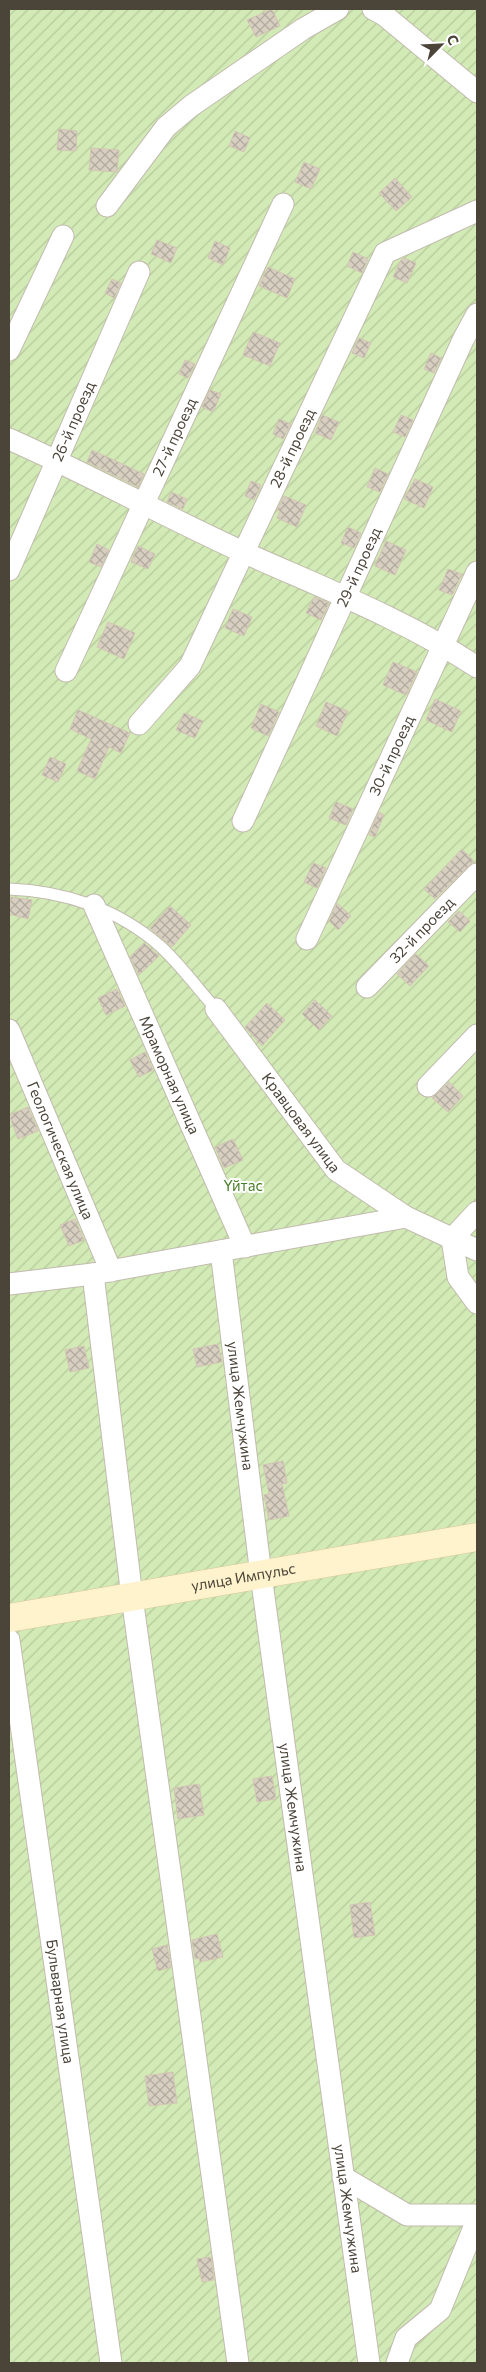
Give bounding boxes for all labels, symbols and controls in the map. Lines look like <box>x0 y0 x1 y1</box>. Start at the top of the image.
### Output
north arrow <box>416 20 466 70</box>
text: С <box>444 32 463 47</box>
street label: 26-й проезд <box>48 378 98 464</box>
street label: 27-й проезд <box>148 394 200 479</box>
street label: 28-й проезд <box>265 405 318 490</box>
street label: 29-й проезд <box>332 524 384 609</box>
street label: 30-й проезд <box>365 712 417 798</box>
street label: 32-й проезд <box>385 893 458 966</box>
street label: Мраморная улица <box>136 1013 204 1137</box>
street label: Кравцовая улица <box>259 1069 345 1176</box>
street label: Геологическая улица <box>24 1079 98 1222</box>
park label: Үйтас <box>223 1176 263 1194</box>
street label: улица Жемчужина <box>224 1340 258 1471</box>
street label: улица Импульс <box>190 1559 297 1594</box>
street label: улица Жемчужина <box>276 1742 312 1873</box>
street label: Бульварная улица <box>43 1938 79 2065</box>
street label: улица Жемчужина <box>331 2143 367 2274</box>

